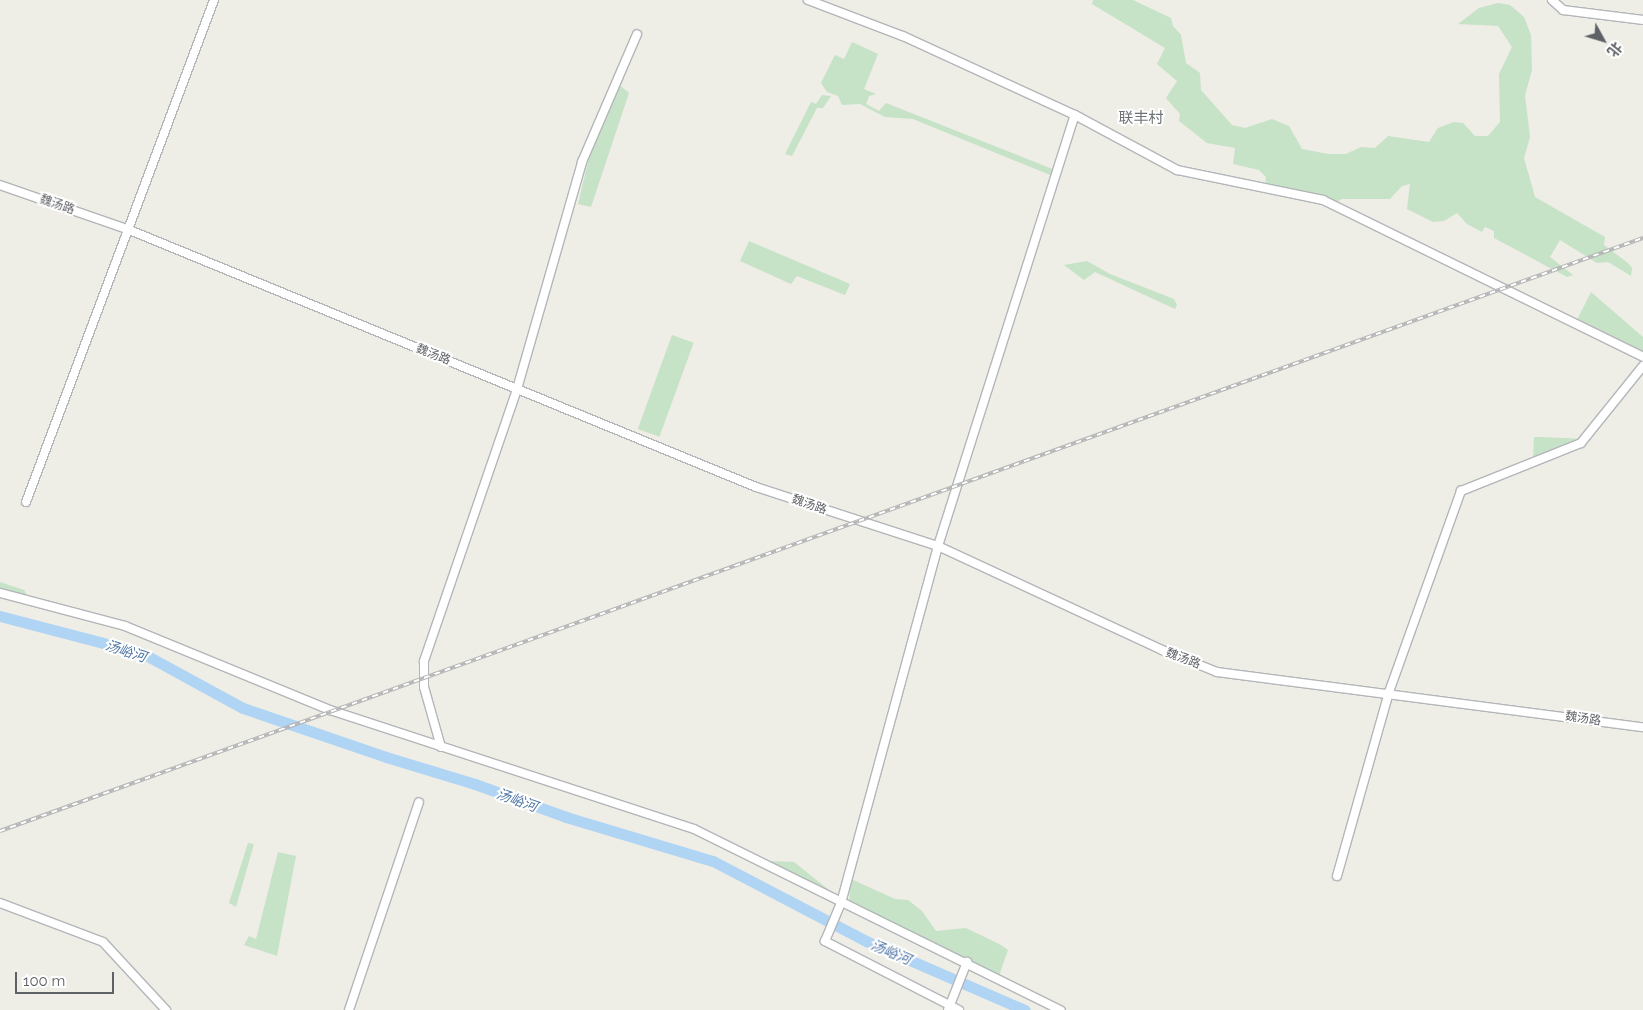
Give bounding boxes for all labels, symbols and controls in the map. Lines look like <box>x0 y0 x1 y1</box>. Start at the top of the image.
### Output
north arrow <box>1578 15 1628 65</box>
text: 北 <box>1604 39 1625 60</box>
district label: 联丰村 <box>1119 110 1163 128</box>
street label: 魏汤路 <box>38 192 76 218</box>
street label: 魏汤路 <box>414 342 452 368</box>
street label: 魏汤路 <box>790 492 828 518</box>
water label: 汤峪河 <box>103 637 149 665</box>
street label: 魏汤路 <box>1164 646 1202 672</box>
street label: 魏汤路 <box>1564 709 1602 729</box>
water label: 汤峪河 <box>494 785 540 815</box>
water label: 汤峪河 <box>868 936 914 968</box>
scale bar <box>18 962 116 994</box>
text: 100 m <box>23 972 65 990</box>

